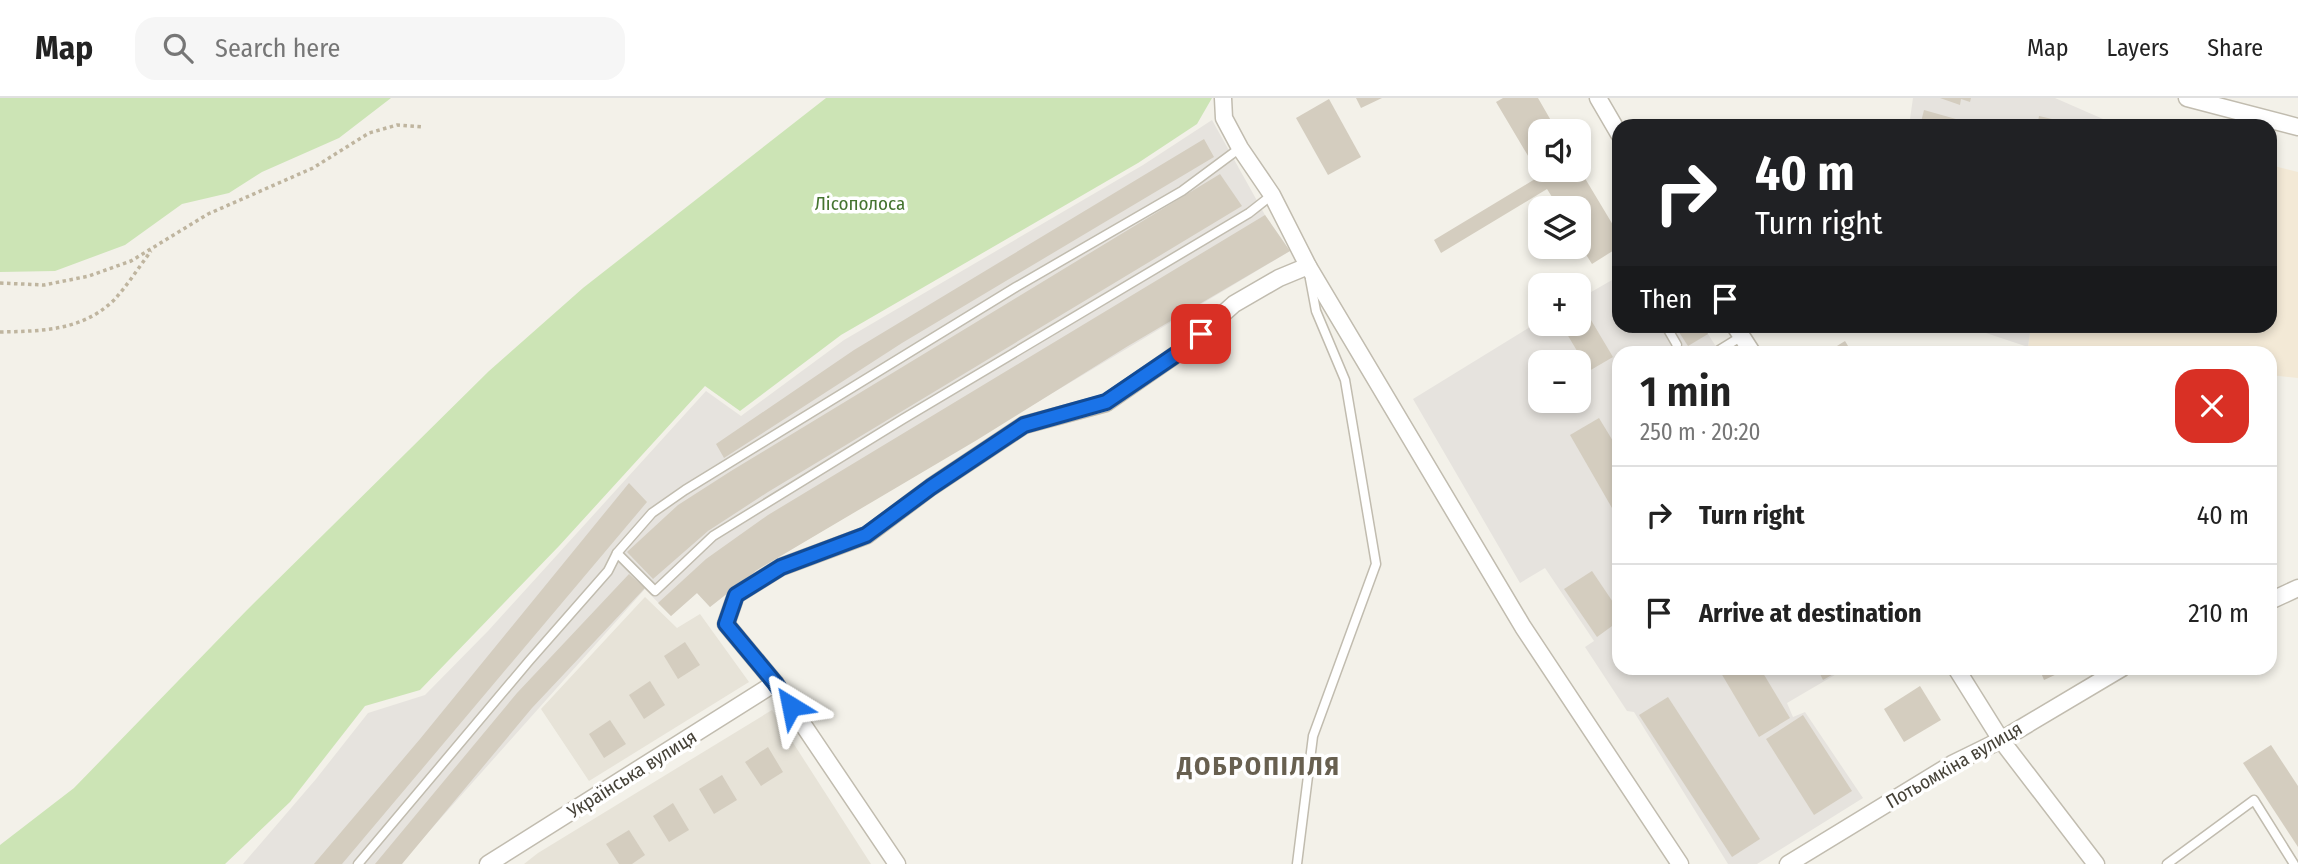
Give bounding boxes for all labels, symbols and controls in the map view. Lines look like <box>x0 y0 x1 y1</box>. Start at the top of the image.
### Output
search box <box>135 17 625 80</box>
text: Map <box>35 28 93 68</box>
icon: search <box>159 29 197 67</box>
text: Search here <box>215 33 340 64</box>
text: Map <box>2027 34 2069 62</box>
text: Layers <box>2107 34 2169 62</box>
text: Share <box>2207 34 2263 62</box>
map controls <box>1528 119 1591 413</box>
button: sound <box>1528 119 1591 182</box>
text: 40 m <box>1755 144 1855 203</box>
icon: right <box>1640 147 1731 238</box>
park label: Лісополоса <box>815 192 905 215</box>
button: layers <box>1528 196 1591 259</box>
text: Turn right <box>1755 204 1882 242</box>
button: + <box>1528 273 1591 336</box>
icon: arrive <box>1706 280 1744 318</box>
text: Then <box>1640 284 1692 315</box>
pin <box>1171 304 1231 364</box>
icon: arrive <box>1182 315 1220 353</box>
button: − <box>1528 350 1591 413</box>
text: 1 min <box>1640 367 1731 417</box>
button: close <box>2175 369 2249 443</box>
text: 250 m · 20:20 <box>1640 418 1761 446</box>
icon: right <box>1640 496 1678 534</box>
text: Turn right <box>1699 500 1805 531</box>
text: 40 m <box>2197 500 2249 531</box>
icon: arrive <box>1640 594 1678 632</box>
text: Arrive at destination <box>1699 598 1922 629</box>
text: 210 m <box>2188 598 2249 629</box>
position arrow <box>754 669 828 743</box>
street label: Потьомкіна вулиця <box>1882 717 2026 813</box>
street label: Українська вулиця <box>562 725 701 824</box>
district label: ДОБРОПІЛЛЯ <box>1176 751 1341 782</box>

